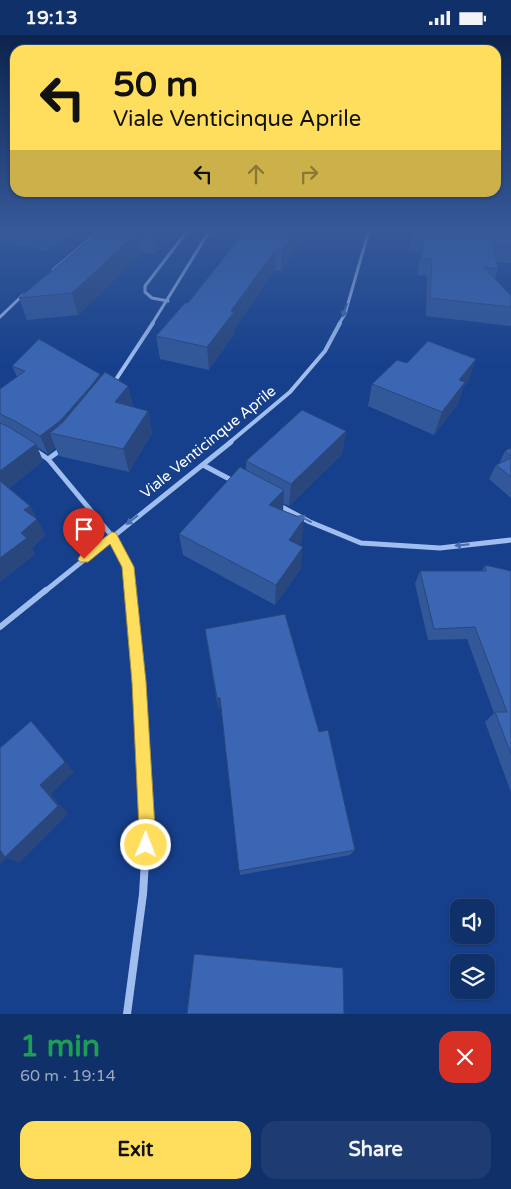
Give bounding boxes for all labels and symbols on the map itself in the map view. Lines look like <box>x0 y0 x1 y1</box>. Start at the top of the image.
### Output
one-way arrow <box>341 303 349 318</box>
street label: Viale Venticinque Aprile <box>137 382 279 502</box>
pin <box>63 508 105 559</box>
one-way arrow <box>126 515 139 525</box>
one-way arrow <box>298 515 312 523</box>
one-way arrow <box>454 541 470 549</box>
position arrow <box>119 818 171 870</box>

